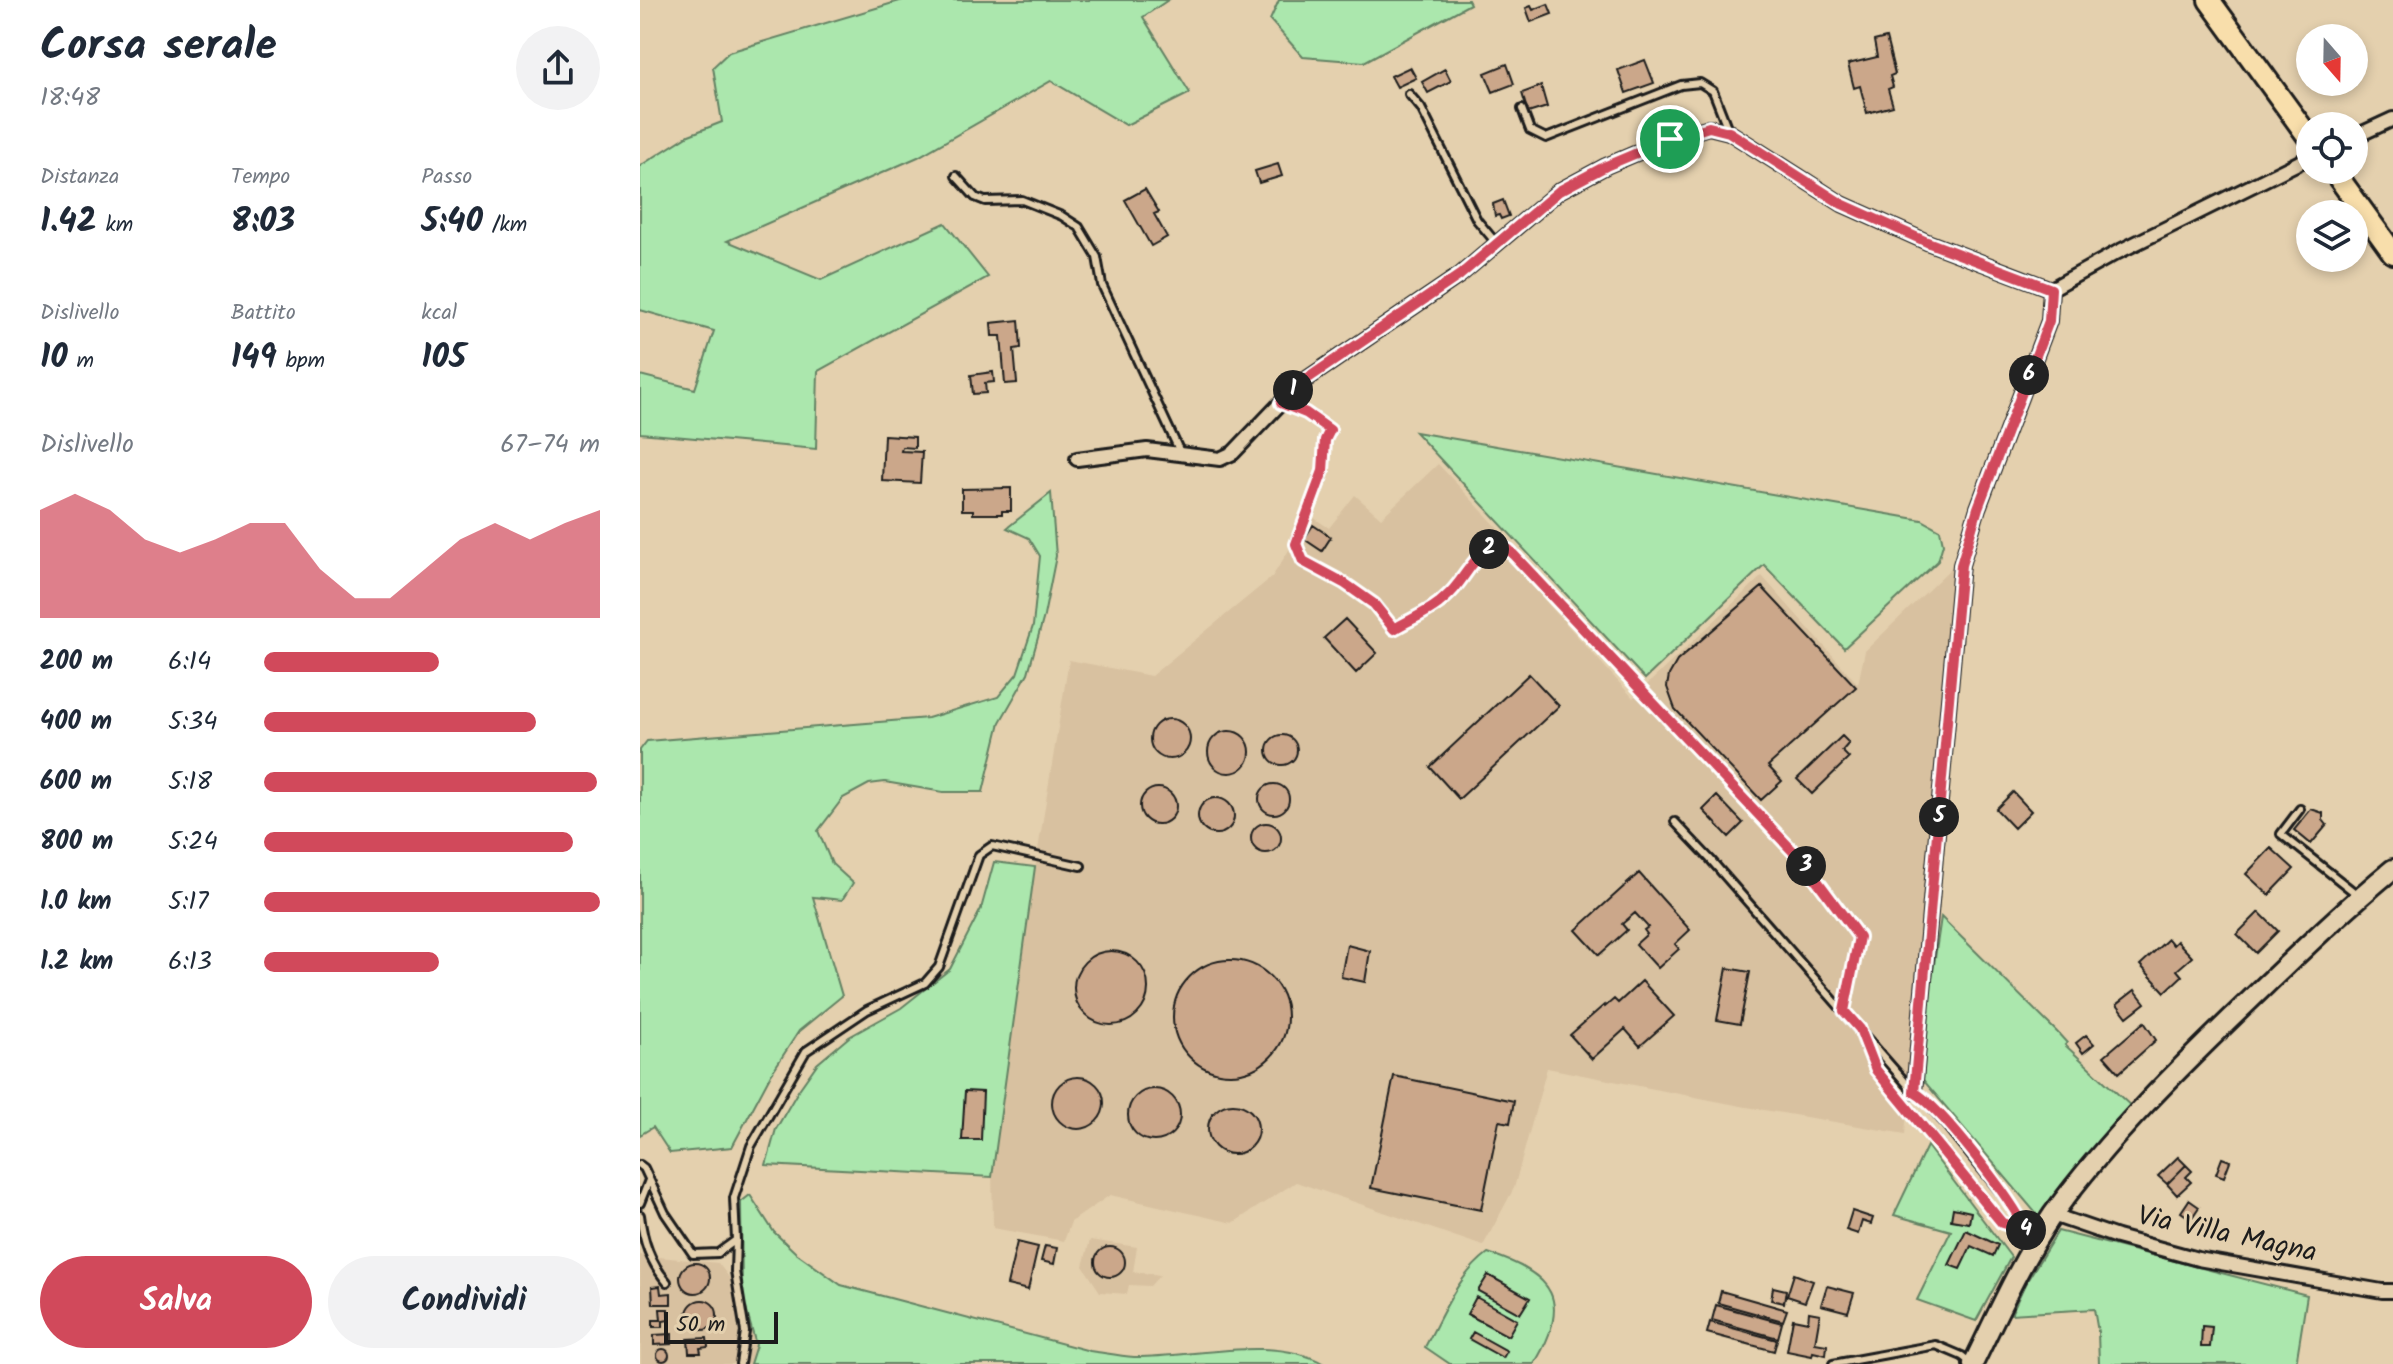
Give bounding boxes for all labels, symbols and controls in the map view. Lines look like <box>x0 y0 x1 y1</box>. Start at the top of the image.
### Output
text: Corsa serale <box>40 12 277 82</box>
north arrow <box>2296 24 2368 96</box>
map controls <box>2296 24 2368 272</box>
button: share <box>516 26 600 110</box>
text: 18:48 <box>40 77 100 119</box>
pin <box>1636 105 1704 173</box>
button: locate <box>2296 112 2368 184</box>
icon: arrive <box>1648 117 1692 161</box>
text: Distanza <box>40 160 119 195</box>
text: Tempo <box>231 160 290 195</box>
text: Passo <box>421 160 472 195</box>
text: 1.42 <box>40 195 97 249</box>
text: 8:03 <box>231 195 295 249</box>
text: 5:40 <box>421 195 483 249</box>
button: layers <box>2296 200 2368 272</box>
text: km <box>97 208 133 243</box>
text: /km <box>483 208 527 243</box>
text: Dislivello <box>40 296 119 331</box>
text: Battito <box>231 296 296 331</box>
text: kcal <box>421 296 457 331</box>
text: 10 <box>40 331 68 385</box>
text: 149 <box>231 331 277 385</box>
text: 105 <box>421 331 466 385</box>
text: m <box>68 344 94 379</box>
text: bpm <box>277 344 325 379</box>
pin: 6 <box>2009 355 2049 395</box>
text: 6 <box>2023 357 2035 392</box>
pin: 1 <box>1273 370 1313 410</box>
text: 1 <box>1290 372 1296 407</box>
text: Dislivello <box>40 424 134 466</box>
text: 67–74 m <box>500 424 600 466</box>
pin: 2 <box>1469 529 1509 569</box>
text: 2 <box>1483 531 1495 566</box>
text: 200 m <box>40 641 113 683</box>
text: 6:14 <box>168 641 211 683</box>
text: 400 m <box>40 701 112 743</box>
text: 5:34 <box>168 701 218 743</box>
text: 600 m <box>40 761 112 803</box>
text: 5:18 <box>168 761 212 803</box>
pin: 5 <box>1919 797 1959 837</box>
text: 5 <box>1933 799 1945 834</box>
text: 800 m <box>40 821 113 863</box>
text: 5:24 <box>168 821 218 863</box>
pin: 3 <box>1786 846 1826 886</box>
text: 3 <box>1800 848 1812 883</box>
text: 1.0 km <box>40 881 111 923</box>
text: 5:17 <box>168 881 209 923</box>
text: 1.2 km <box>40 941 113 983</box>
text: 6:13 <box>168 941 212 983</box>
street label: Via Villa Magna <box>2133 1194 2321 1276</box>
pin: 4 <box>2006 1210 2046 1250</box>
text: 4 <box>2020 1212 2032 1247</box>
button: Salva <box>40 1256 312 1348</box>
button: Condividi <box>328 1256 600 1348</box>
scale bar <box>664 1308 778 1344</box>
text: 50 m <box>676 1308 725 1343</box>

